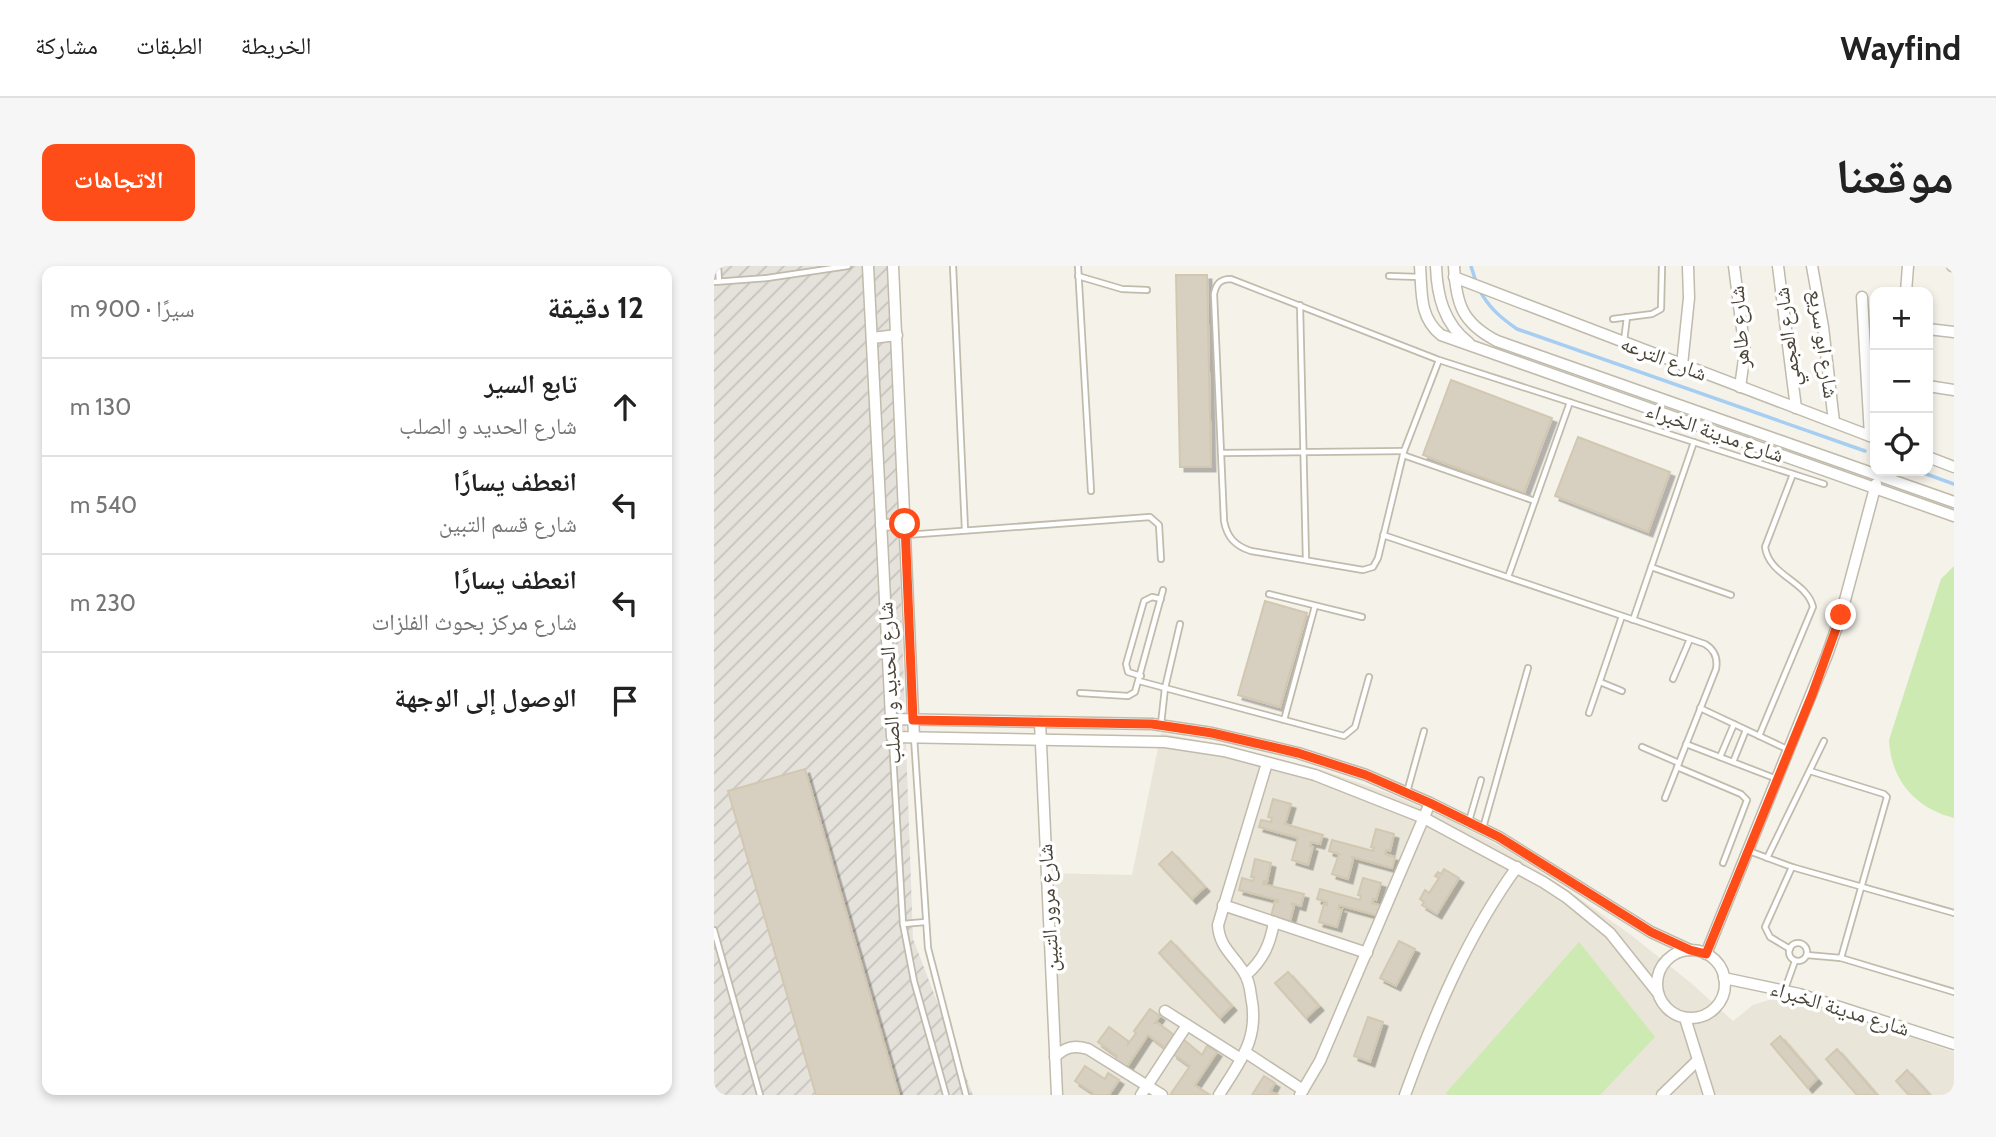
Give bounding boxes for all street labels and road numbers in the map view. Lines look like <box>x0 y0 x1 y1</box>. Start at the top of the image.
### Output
street label: شارع طاهر <box>1724 285 1755 370</box>
street label: شارع العجمي <box>1769 285 1810 388</box>
street label: شارع ابو سريع <box>1803 288 1844 400</box>
street label: شارع الترعه <box>1617 330 1711 387</box>
street label: شارع مدينة الخبراء <box>1643 397 1787 468</box>
street label: شارع الحديد و الصلب <box>872 601 907 765</box>
street label: شارع مرور التبين <box>1032 843 1065 973</box>
street label: شارع مدينة الخبراء <box>1767 975 1912 1042</box>

